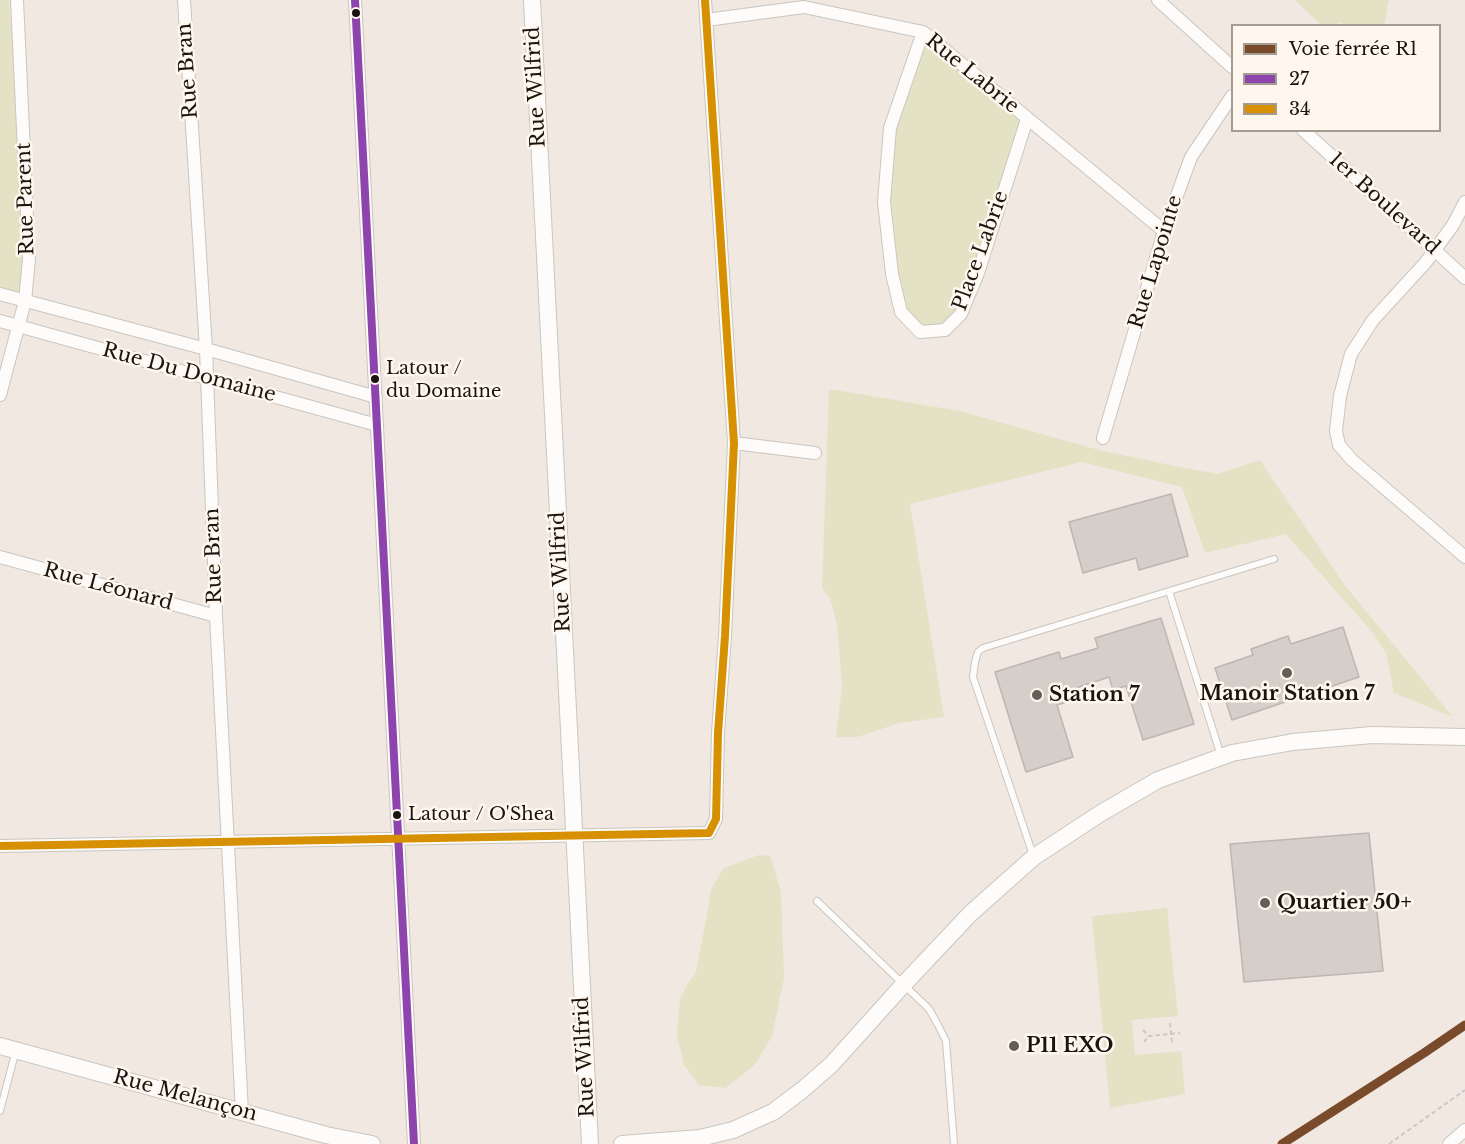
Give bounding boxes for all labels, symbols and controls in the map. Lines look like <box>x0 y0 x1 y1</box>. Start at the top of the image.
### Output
unlabelled marker <box>350 7 362 19</box>
street label: Rue Bran <box>173 22 203 120</box>
legend <box>1231 24 1441 132</box>
street label: Rue Wilfrid <box>521 26 551 148</box>
street label: Rue Labrie <box>921 29 1023 119</box>
text: Voie ferrée R1 <box>1289 38 1417 60</box>
text: 27 <box>1289 68 1309 90</box>
text: 34 <box>1289 98 1311 120</box>
street label: Rue Parent <box>12 142 40 256</box>
street label: 1er Boulevard <box>1324 148 1444 260</box>
street label: Place Labrie <box>948 188 1014 314</box>
street label: Rue Lapointe <box>1124 192 1188 332</box>
street label: Rue Du Domaine <box>100 338 278 408</box>
place label: Latour / du Domaine <box>386 358 501 400</box>
marker: Latour / du Domaine <box>369 373 381 385</box>
street label: Rue Bran <box>200 508 228 604</box>
street label: Rue Wilfrid <box>546 511 576 633</box>
street label: Rue Léonard <box>41 558 175 616</box>
marker: Manoir Station 7 <box>1280 666 1294 680</box>
place label: Manoir Station 7 <box>1199 682 1375 706</box>
place label: Station 7 <box>1049 683 1139 707</box>
marker: Station 7 <box>1030 688 1044 702</box>
place label: Latour / O'Shea <box>408 804 554 826</box>
marker: Latour / O'Shea <box>391 809 403 821</box>
place label: Quartier 50+ <box>1277 891 1412 915</box>
marker: Quartier 50+ <box>1258 896 1272 910</box>
street label: Rue Wilfrid <box>570 996 600 1118</box>
place label: P11 EXO <box>1026 1034 1113 1058</box>
marker: P11 EXO <box>1007 1039 1021 1053</box>
street label: Rue Melançon <box>110 1065 260 1127</box>

